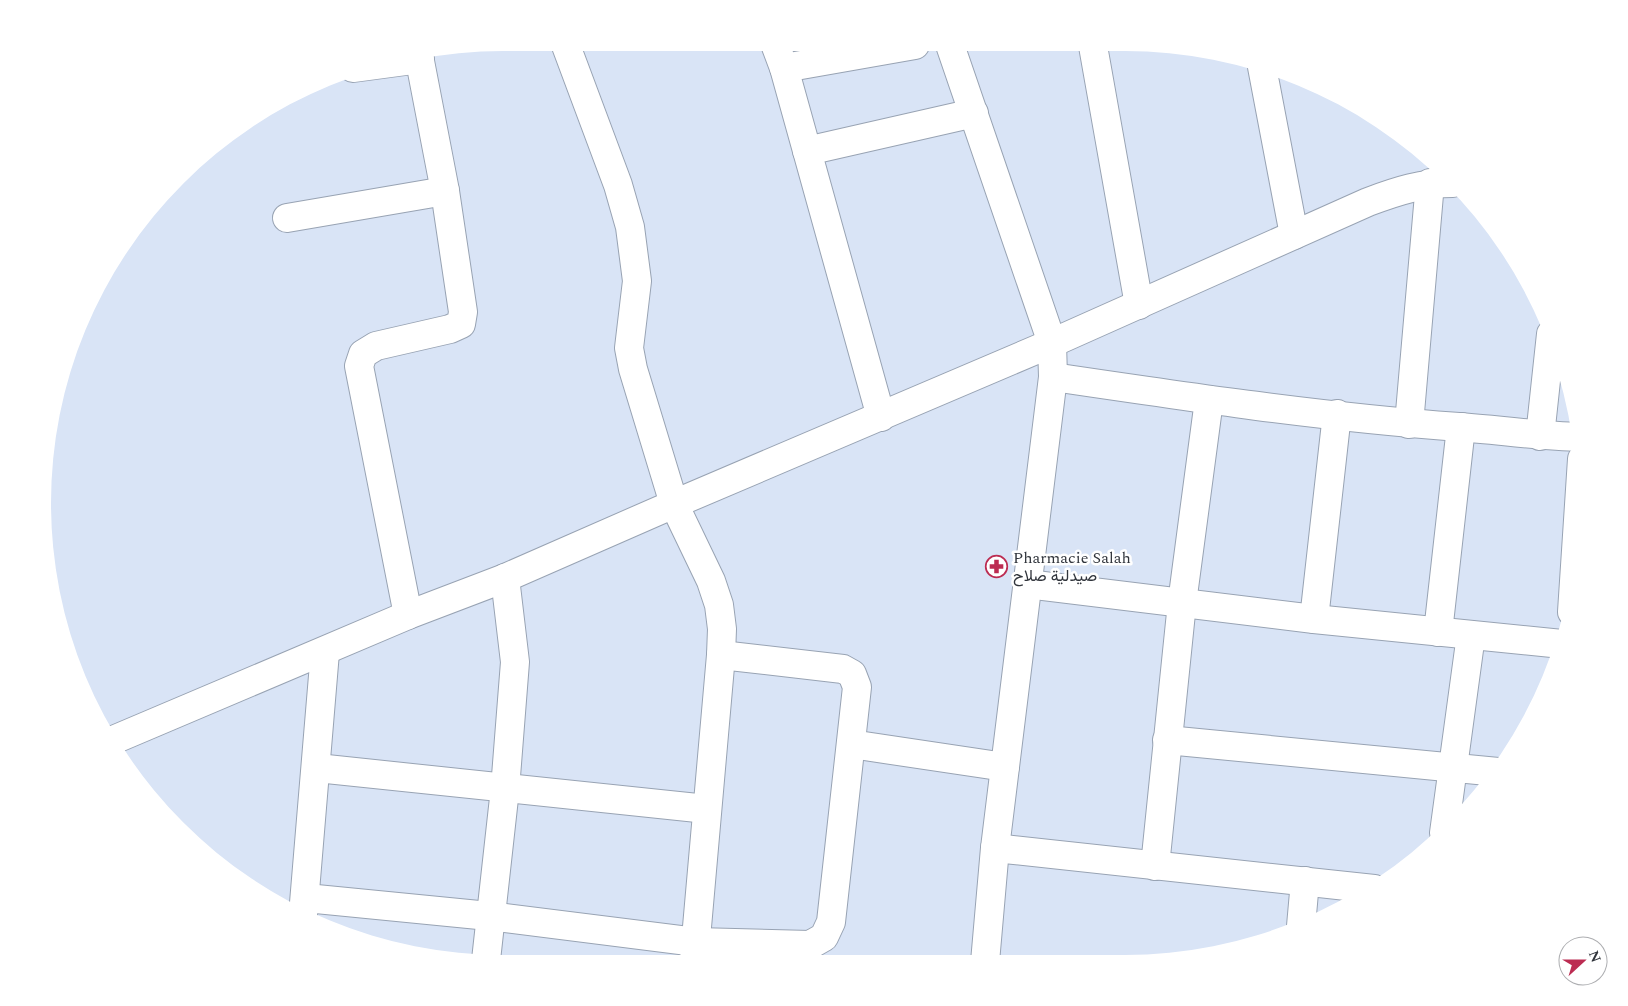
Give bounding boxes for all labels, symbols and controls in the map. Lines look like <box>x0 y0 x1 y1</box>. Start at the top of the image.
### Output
place label: Pharmacie Salah صيدلية صلاح <box>1013 546 1131 588</box>
pharmacy icon: Pharmacie Salah صيدلية صلاح <box>985 554 1009 578</box>
north arrow <box>1558 936 1608 986</box>
text: N <box>1583 947 1607 966</box>

